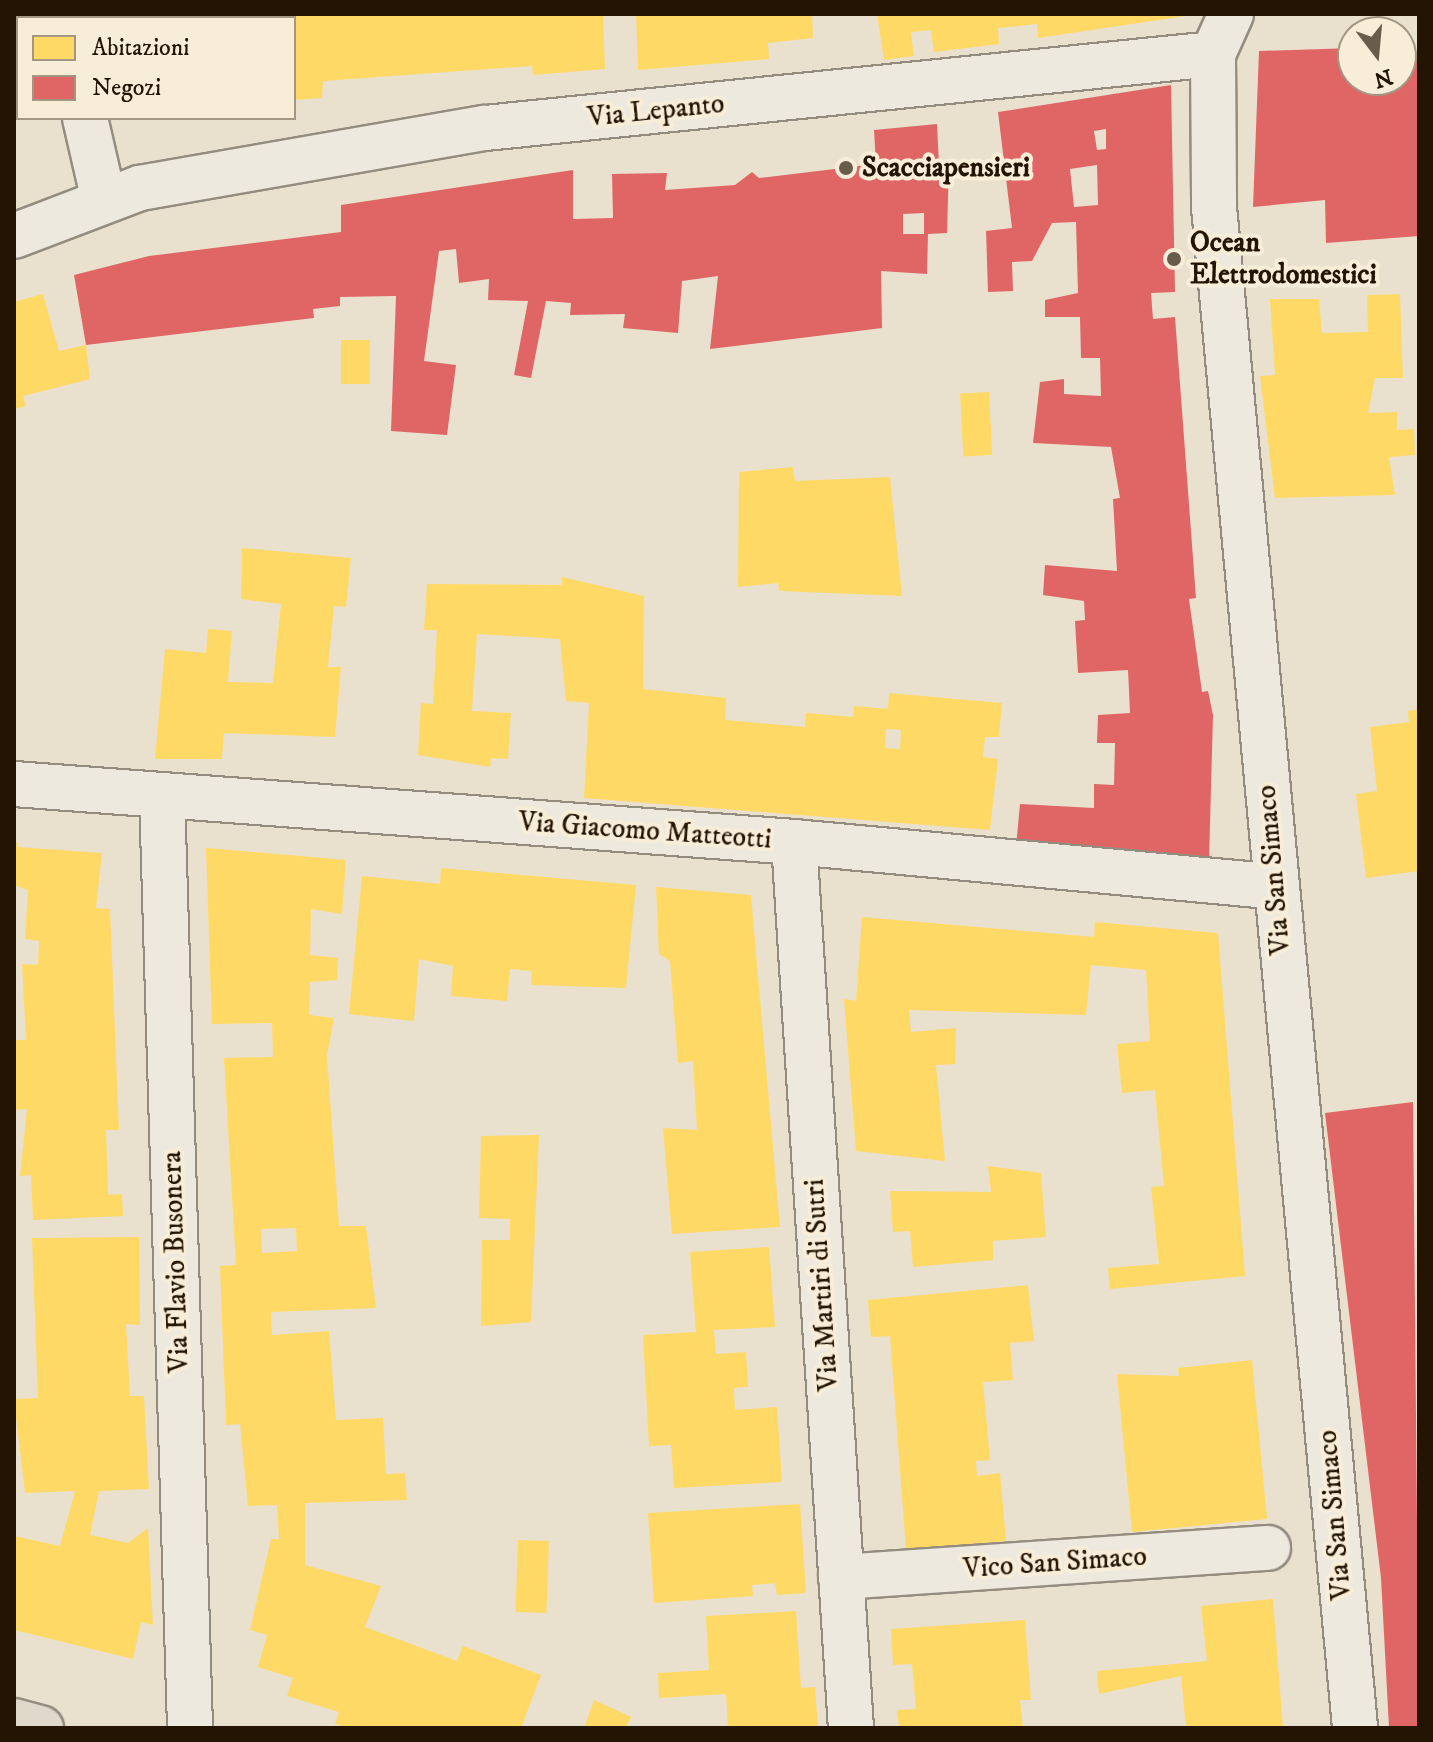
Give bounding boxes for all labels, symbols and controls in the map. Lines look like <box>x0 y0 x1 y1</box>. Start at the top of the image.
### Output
legend <box>16 16 296 120</box>
north arrow <box>1337 16 1417 96</box>
text: Abitazioni <box>92 33 190 63</box>
text: N <box>1371 62 1396 93</box>
text: Negozi <box>92 73 161 103</box>
street label: Via Lepanto <box>586 87 726 135</box>
place label: Scacciapensieri <box>862 151 1030 185</box>
marker: Scacciapensieri <box>837 159 855 177</box>
place label: Ocean Elettrodomestici <box>1190 226 1377 292</box>
marker: Ocean Elettrodomestici <box>1165 250 1183 268</box>
street label: Via San Simaco <box>1250 784 1298 956</box>
street label: Via Giacomo Matteotti <box>517 805 773 857</box>
street label: Via Flavio Busonera <box>155 1151 197 1373</box>
street label: Via Martiri di Sutri <box>798 1178 846 1392</box>
street label: Via San Simaco <box>1311 1429 1359 1601</box>
street label: Vico San Simaco <box>962 1540 1148 1586</box>

